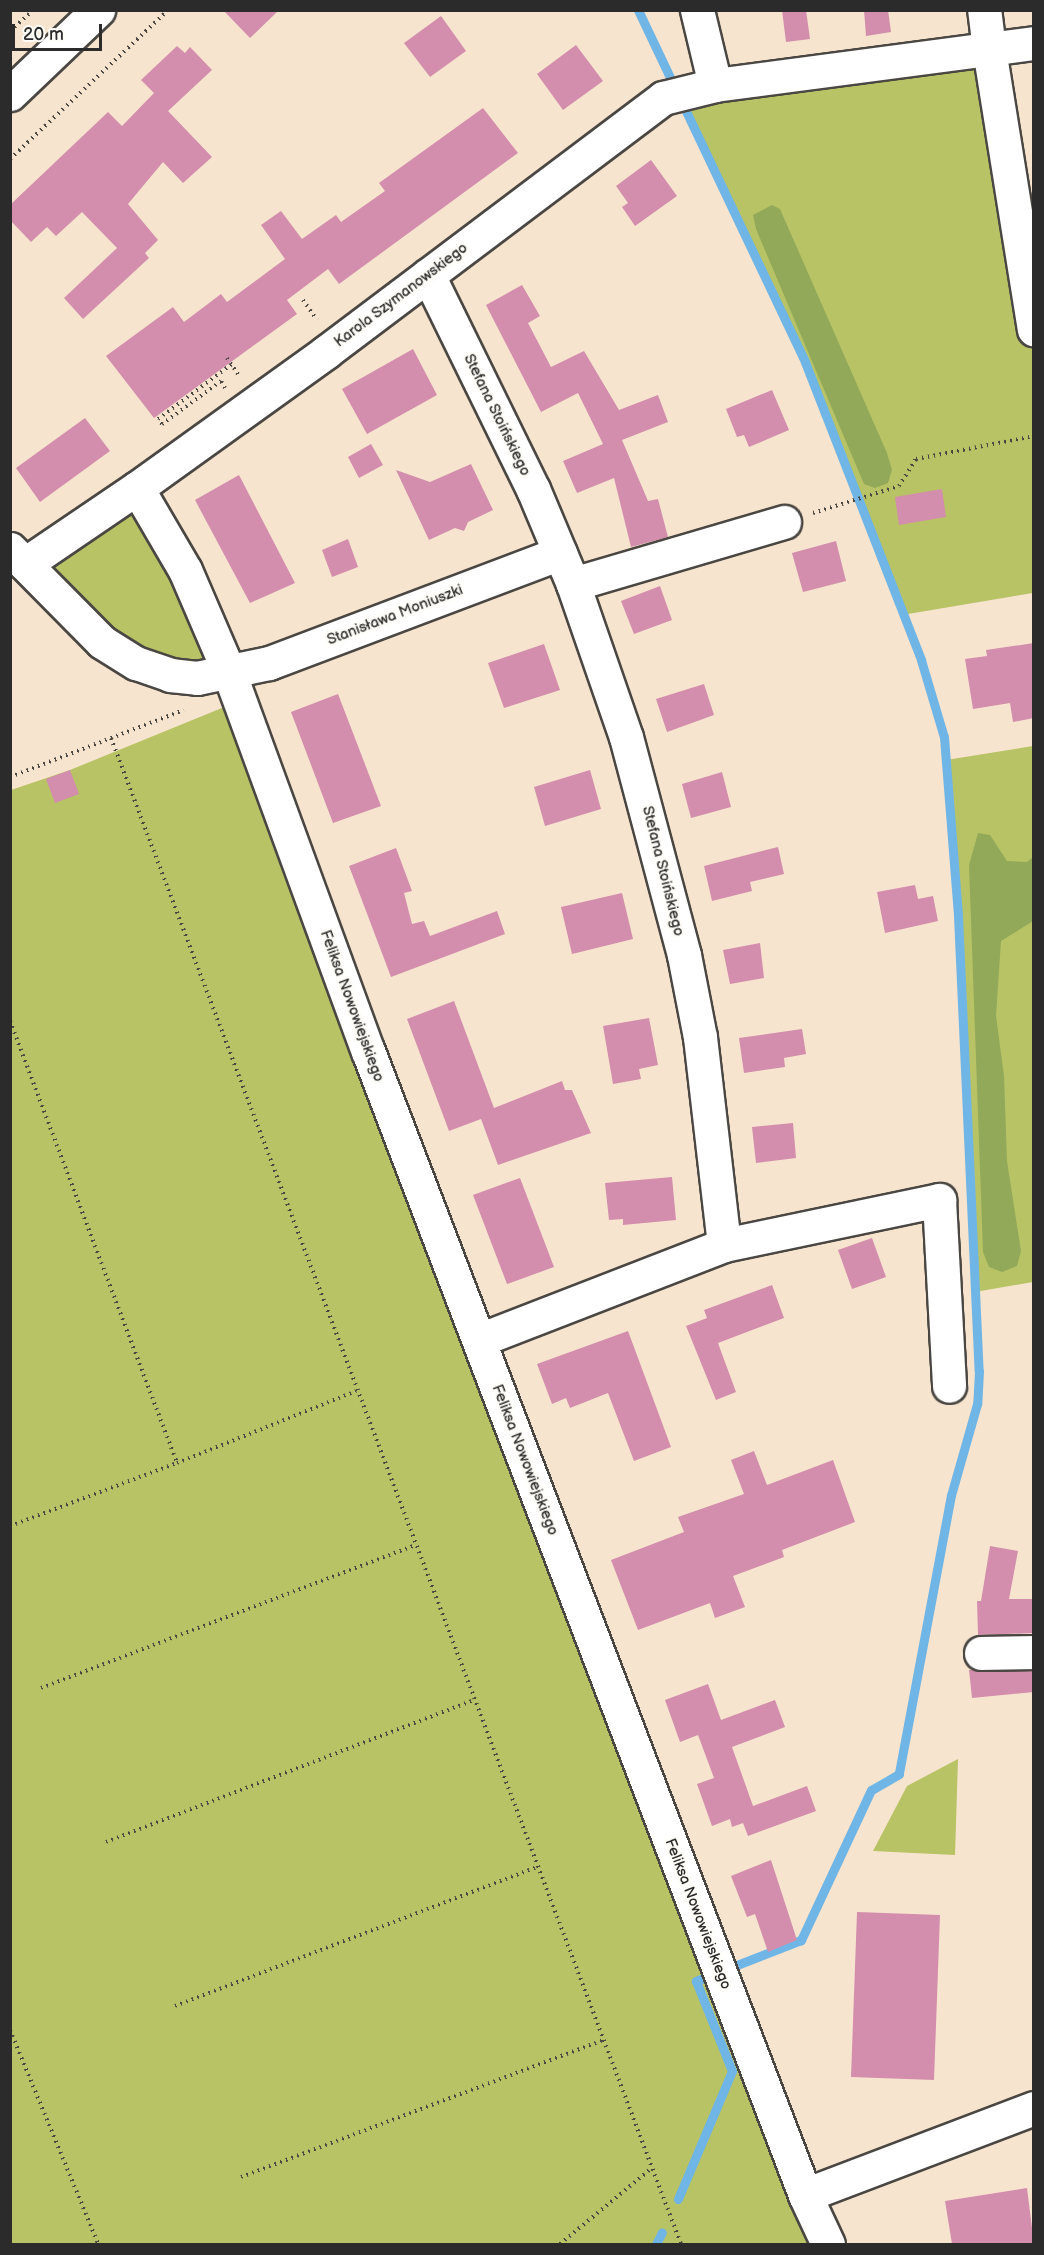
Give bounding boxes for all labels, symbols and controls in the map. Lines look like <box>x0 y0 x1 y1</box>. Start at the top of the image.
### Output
scale bar <box>15 12 105 50</box>
text: 20 m <box>23 24 64 45</box>
street label: Karola Szymanowskiego <box>331 239 471 351</box>
street label: Stefana Stoińskiego <box>460 351 534 479</box>
street label: Stanisława Moniuszki <box>325 581 465 649</box>
street label: Stefana Stoińskiego <box>638 804 688 938</box>
street label: Feliksa Nowowiejskiego <box>316 928 388 1084</box>
street label: Feliksa Nowowiejskiego <box>488 1382 562 1538</box>
street label: Feliksa Nowowiejskiego <box>661 1836 735 1992</box>

